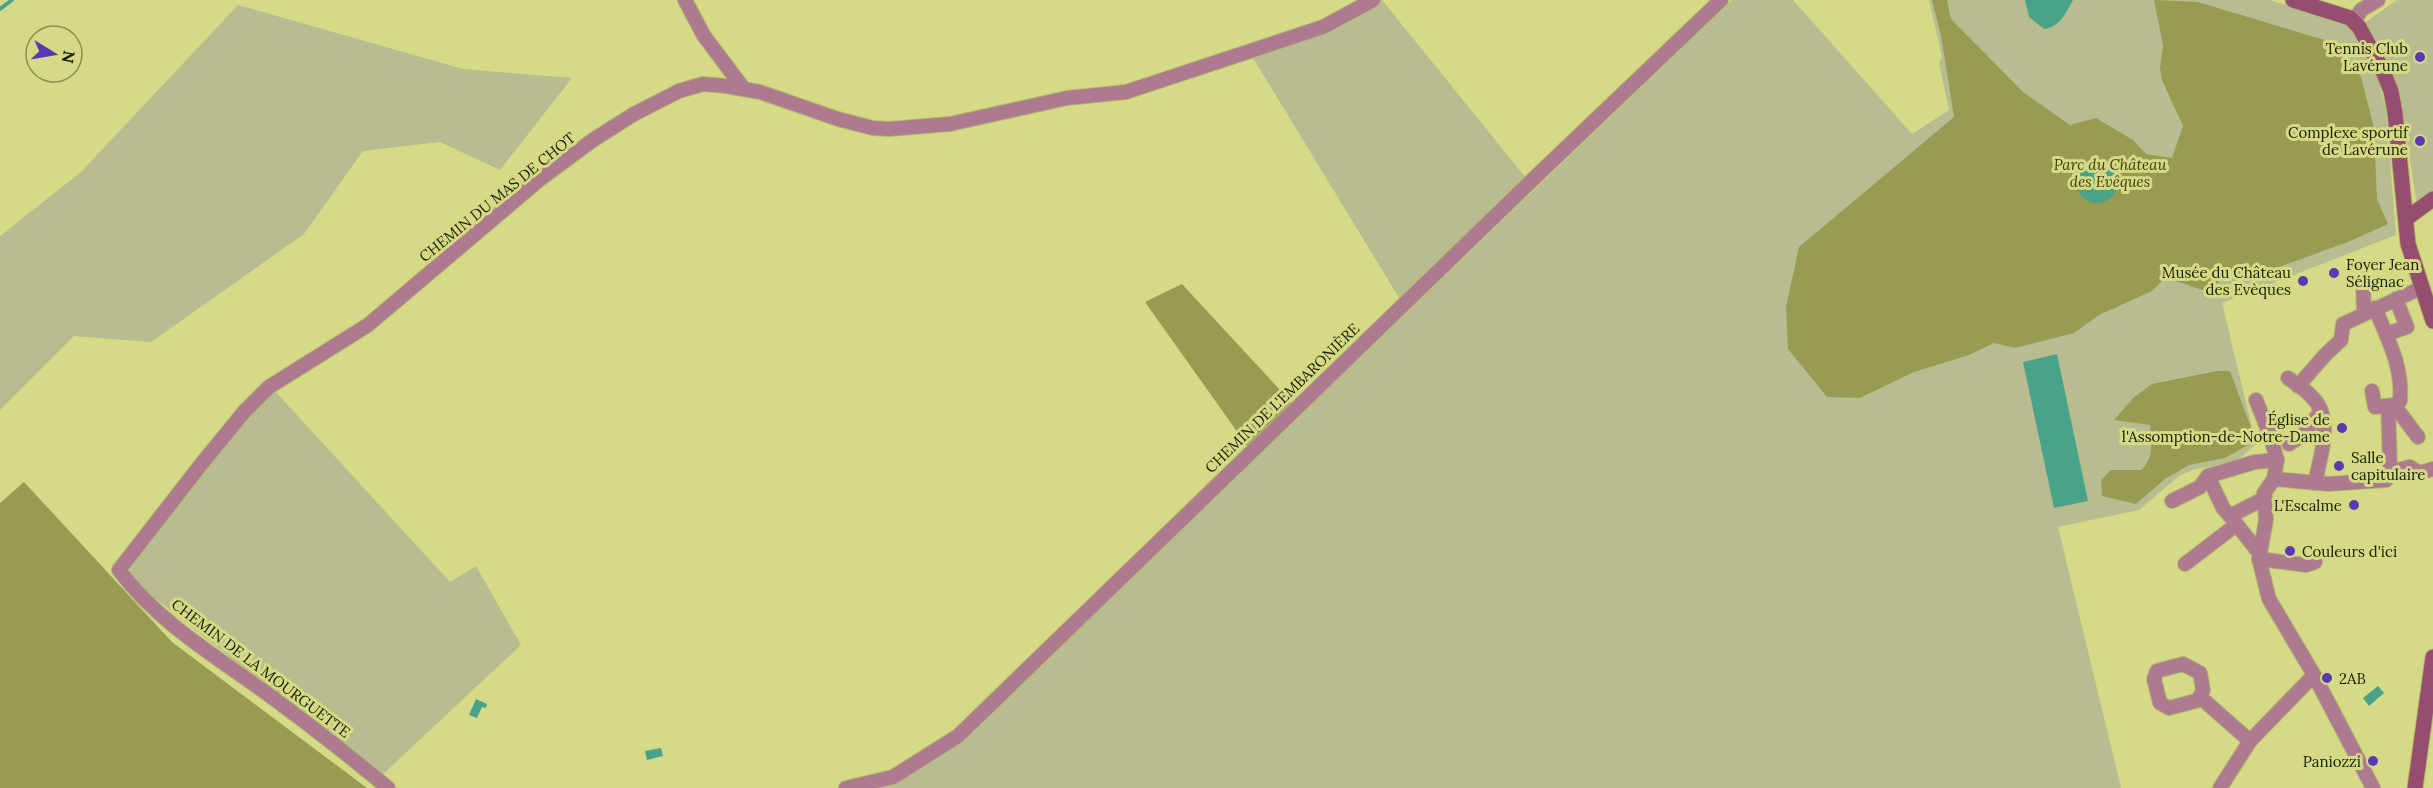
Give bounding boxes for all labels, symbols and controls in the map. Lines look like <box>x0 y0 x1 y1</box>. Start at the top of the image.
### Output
north arrow <box>24 24 84 84</box>
place label: Tennis Club Lavérune <box>2325 39 2408 75</box>
text: N <box>58 49 80 65</box>
marker: Tennis Club Lavérune <box>2413 50 2427 64</box>
place label: Complexe sportif de Lavérune <box>2288 123 2409 159</box>
street label: CHEMIN DU MAS DE CHOT <box>415 128 579 266</box>
marker: Complexe sportif de Lavérune <box>2413 134 2427 148</box>
park label: Parc du Château des Evêques <box>2054 155 2166 191</box>
place label: Foyer Jean Sélignac <box>2346 255 2419 291</box>
place label: Musée du Château des Evèques <box>2162 263 2291 299</box>
marker: Foyer Jean Sélignac <box>2327 266 2341 280</box>
marker: Musée du Château des Evèques <box>2296 274 2310 288</box>
street label: CHEMIN DE L'EMBARONIÈRE <box>1201 319 1363 477</box>
place label: Église de l'Assomption-de-Notre-Dame <box>2122 410 2330 446</box>
marker: Église de l'Assomption-de-Notre-Dame <box>2335 421 2349 435</box>
place label: Salle capitulaire <box>2351 448 2425 484</box>
marker: Salle capitulaire <box>2332 459 2346 473</box>
place label: L'Escalme <box>2274 496 2342 515</box>
marker: L'Escalme <box>2347 498 2361 512</box>
place label: Couleurs d'ici <box>2302 542 2397 561</box>
marker: Couleurs d'ici <box>2283 544 2297 558</box>
street label: CHEMIN DE LA MOURGUETTE <box>168 595 354 741</box>
place label: 2AB <box>2339 669 2366 688</box>
marker: 2AB <box>2320 671 2334 685</box>
place label: Paniozzi <box>2303 752 2361 771</box>
marker: Paniozzi <box>2366 754 2380 768</box>

